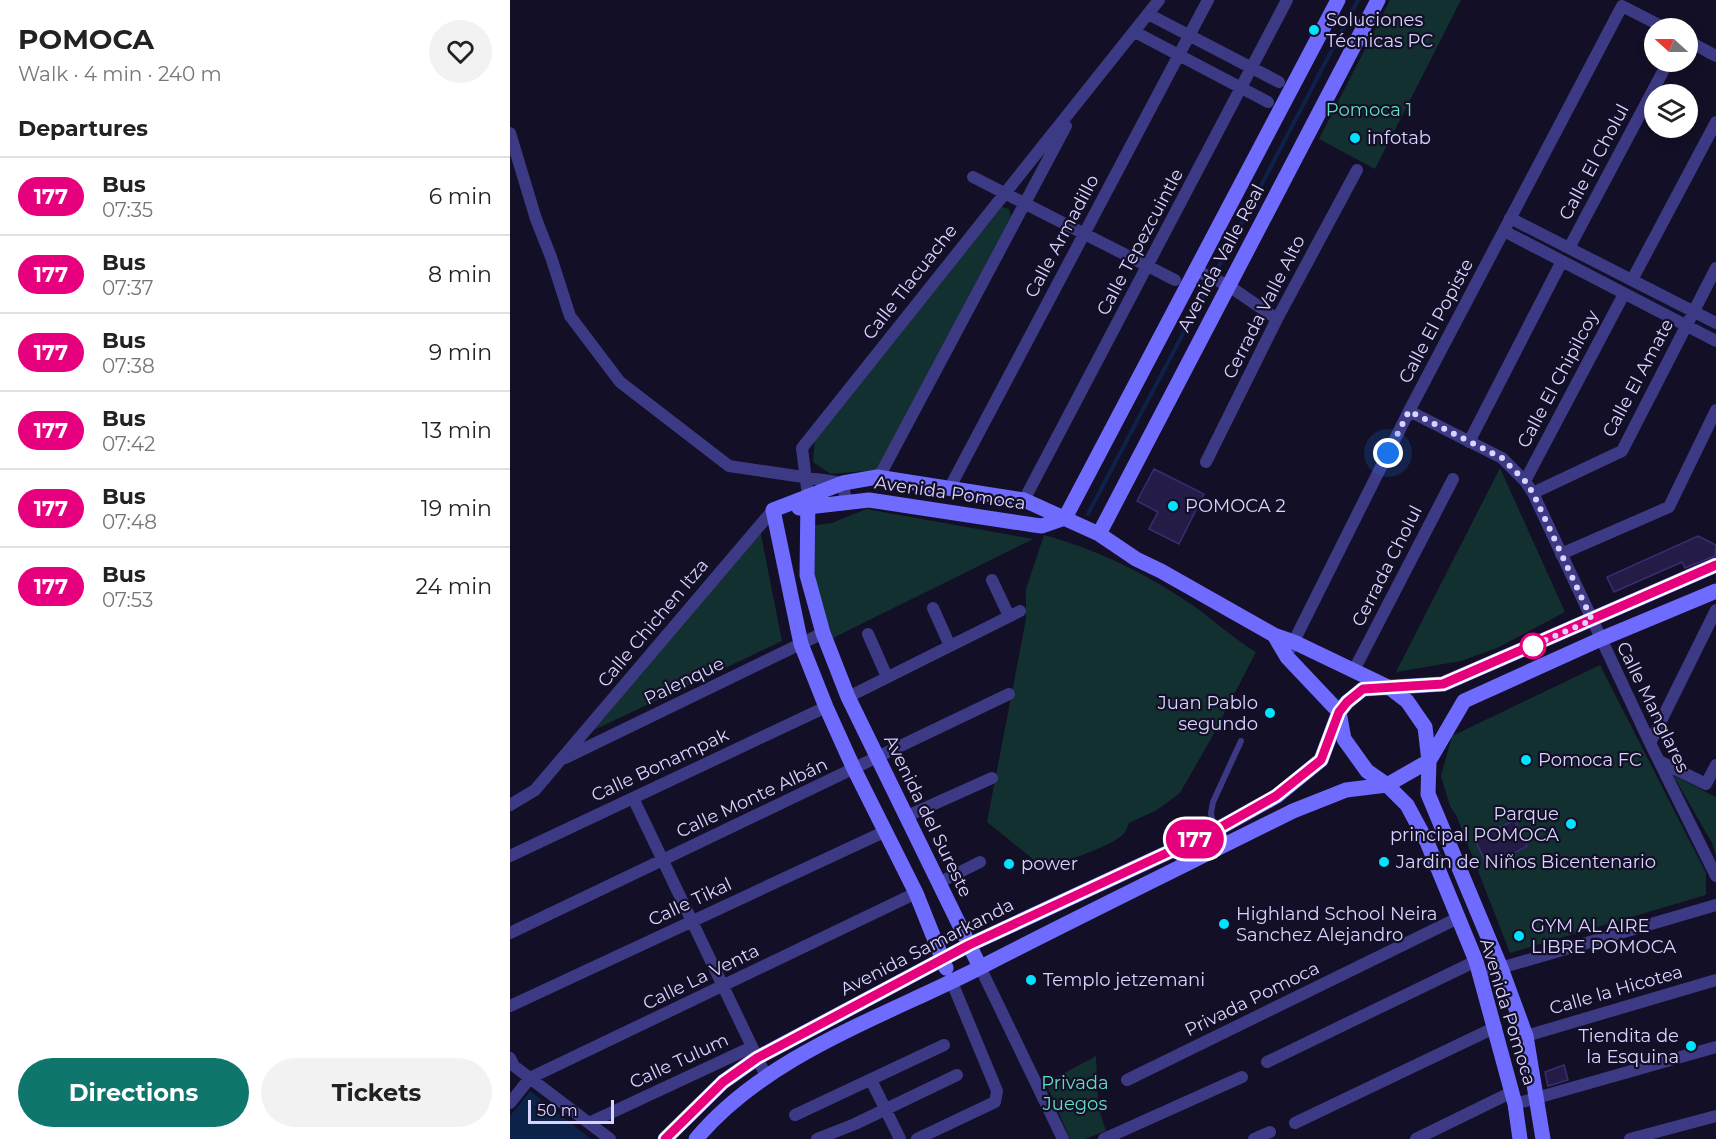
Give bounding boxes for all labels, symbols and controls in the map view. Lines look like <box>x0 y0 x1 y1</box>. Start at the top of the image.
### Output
place label: Soluciones Técnicas PC <box>1326 9 1434 52</box>
north arrow <box>1644 18 1698 72</box>
map controls <box>1644 18 1698 138</box>
button: heart <box>429 20 492 83</box>
text: POMOCA <box>18 22 154 56</box>
marker: Soluciones Técnicas PC <box>1307 23 1321 37</box>
text: Walk · 4 min · 240 m <box>18 62 222 86</box>
button: layers <box>1644 84 1698 138</box>
park label: Pomoca 1 <box>1326 99 1412 121</box>
street label: Calle El Cholul <box>1554 100 1634 224</box>
text: Departures <box>18 115 148 142</box>
place label: infotab <box>1367 127 1431 149</box>
marker: infotab <box>1348 131 1362 145</box>
street label: Calle Tepezcuintle <box>1092 165 1188 319</box>
text: Bus <box>102 171 146 198</box>
street label: Calle Armadillo <box>1020 171 1104 301</box>
street label: Avenida Valle Real <box>1173 180 1269 336</box>
text: 6 min <box>429 183 492 210</box>
text: 177 <box>34 184 68 209</box>
text: 07:35 <box>102 198 153 222</box>
street label: Calle Tlacuache <box>858 220 962 344</box>
street label: Cerrada Valle Alto <box>1218 231 1310 383</box>
text: Bus <box>102 249 146 276</box>
street label: Calle El Popiste <box>1394 255 1478 387</box>
text: 8 min <box>428 261 492 288</box>
text: 177 <box>34 262 68 287</box>
text: 07:37 <box>102 276 154 300</box>
street label: Calle El Chipilcoy <box>1512 306 1604 452</box>
street label: Calle El Amate <box>1598 315 1678 441</box>
text: Bus <box>102 327 146 354</box>
text: 9 min <box>429 339 492 366</box>
text: 177 <box>34 340 68 365</box>
text: 07:38 <box>102 354 155 378</box>
text: Bus <box>102 405 146 432</box>
text: 13 min <box>422 417 492 444</box>
text: 177 <box>34 418 68 443</box>
text: 07:42 <box>102 432 155 456</box>
your location <box>1373 438 1403 468</box>
street label: Avenida Pomoca <box>873 471 1027 515</box>
text: Bus <box>102 483 146 510</box>
text: 19 min <box>421 495 492 522</box>
place label: POMOCA 2 <box>1185 495 1286 517</box>
text: 177 <box>34 496 68 521</box>
marker: POMOCA 2 <box>1166 499 1180 513</box>
street label: Cerrada Cholul <box>1347 502 1427 630</box>
text: 07:48 <box>102 510 157 534</box>
street label: Calle Chichen Itza <box>593 554 713 692</box>
text: Bus <box>102 561 146 588</box>
text: 24 min <box>416 573 492 600</box>
text: 177 <box>34 574 68 599</box>
text: 07:53 <box>102 588 153 612</box>
unlabelled marker <box>1520 633 1546 659</box>
street label: Calle Manglares <box>1612 638 1694 776</box>
street label: Palenque <box>640 652 728 710</box>
place label: Juan Pablo segundo <box>1157 692 1258 735</box>
marker: Juan Pablo segundo <box>1263 706 1277 720</box>
street label: Calle Bonampak <box>588 723 732 806</box>
street label: Avenida del Sureste <box>879 731 977 901</box>
place label: Pomoca FC <box>1538 749 1642 771</box>
street label: Calle Monte Albán <box>673 753 831 843</box>
marker: Pomoca FC <box>1519 753 1533 767</box>
place label: Parque principal POMOCA <box>1390 803 1559 846</box>
marker: Parque principal POMOCA <box>1564 817 1578 831</box>
line badge: 177 <box>1160 820 1230 858</box>
text: 177 <box>1178 827 1212 852</box>
place label: Jardin de Niños Bicentenario <box>1395 851 1656 873</box>
place label: power <box>1021 853 1078 875</box>
marker: Jardin de Niños Bicentenario <box>1377 855 1391 869</box>
marker: power <box>1002 857 1016 871</box>
street label: Calle Tikal <box>645 873 735 931</box>
street label: Avenida Samarkanda <box>836 894 1018 1000</box>
place label: Highland School Neira Sanchez Alejandro <box>1236 903 1437 946</box>
place label: GYM AL AIRE LIBRE POMOCA <box>1531 915 1676 958</box>
marker: Highland School Neira Sanchez Alejandro <box>1217 917 1231 931</box>
marker: GYM AL AIRE LIBRE POMOCA <box>1512 929 1526 943</box>
street label: Avenida Pomoca <box>1475 936 1541 1088</box>
street label: Calle La Venta <box>639 939 763 1015</box>
street label: Privada Pomoca <box>1181 957 1323 1041</box>
street label: Calle la Hicotea <box>1547 960 1685 1020</box>
place label: Templo jetzemani <box>1043 969 1205 991</box>
marker: Templo jetzemani <box>1024 973 1038 987</box>
place label: Tiendita de la Esquina <box>1579 1025 1679 1068</box>
street label: Calle Tulum <box>626 1028 732 1094</box>
marker: Tiendita de la Esquina <box>1684 1039 1698 1053</box>
button: Directions <box>18 1058 249 1127</box>
button: Tickets <box>261 1058 492 1127</box>
park label: Privada Juegos <box>1041 1072 1109 1115</box>
scale bar <box>528 1097 614 1124</box>
text: 50 m <box>537 1101 578 1120</box>

